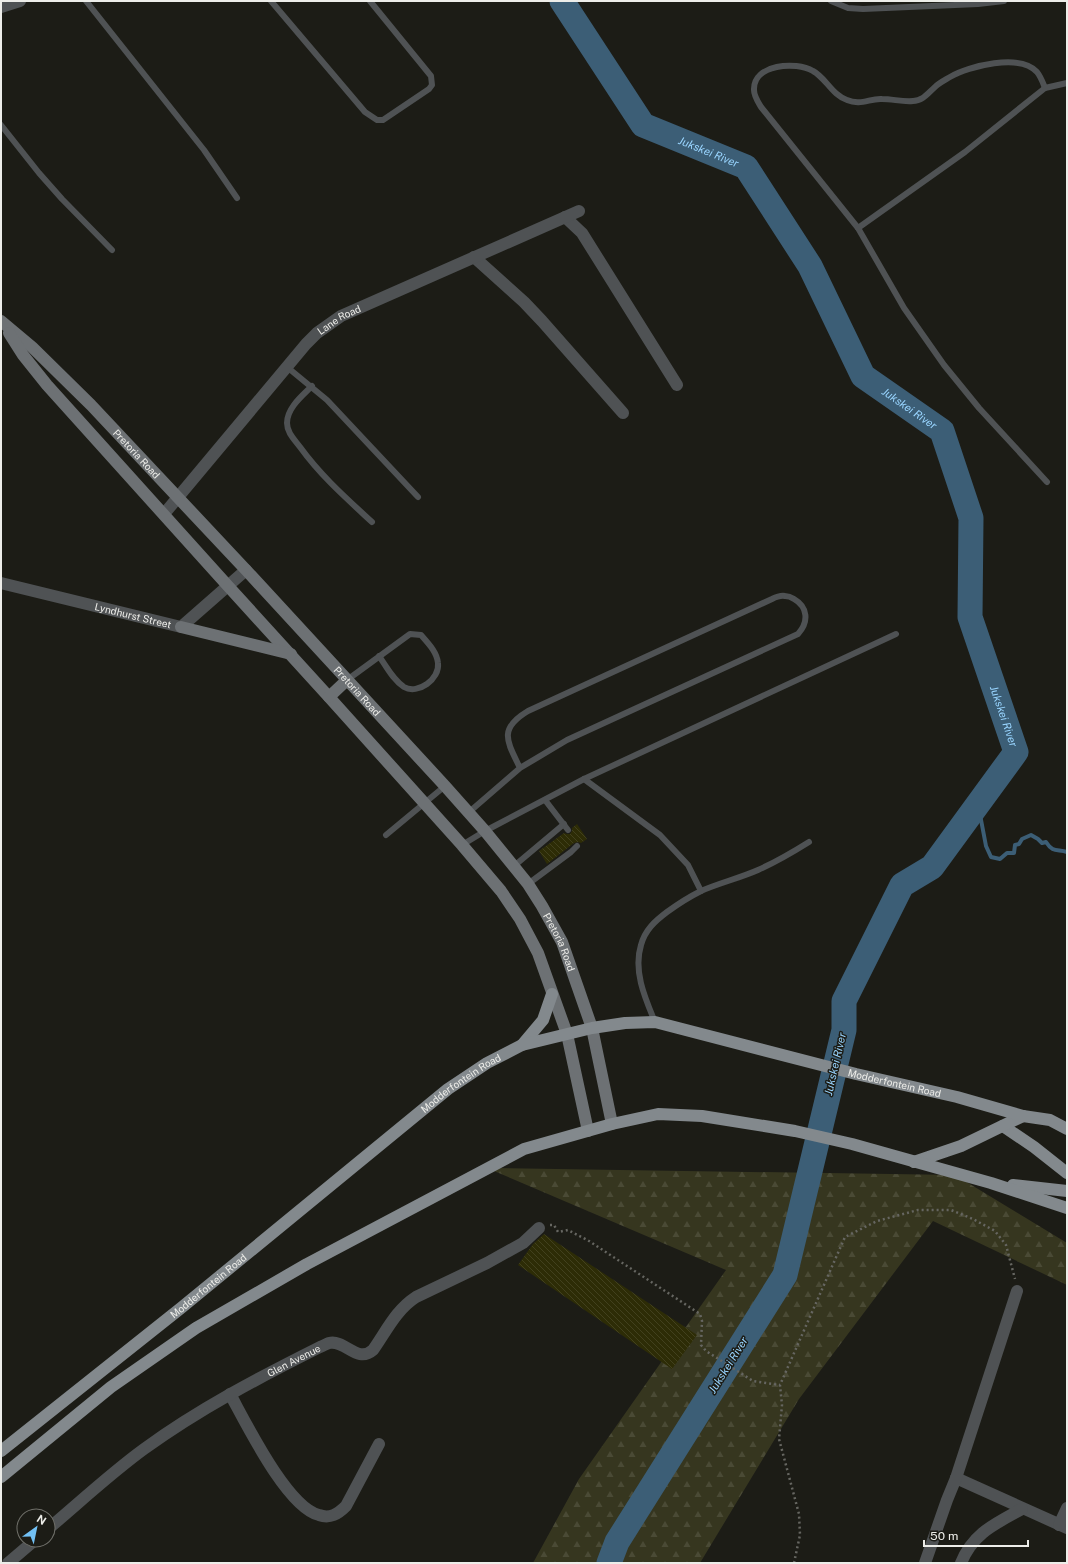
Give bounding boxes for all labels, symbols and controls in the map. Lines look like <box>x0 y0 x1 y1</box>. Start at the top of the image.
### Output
water label: Jukskei River <box>677 134 741 170</box>
street label: Lane Road <box>315 302 363 337</box>
water label: Jukskei River <box>880 385 940 432</box>
street label: Pretoria Road <box>111 427 163 481</box>
street label: Lyndhurst Street <box>93 600 173 630</box>
street label: Pretoria Road <box>332 664 383 718</box>
water label: Jukskei River <box>988 684 1020 749</box>
street label: Pretoria Road <box>541 911 578 973</box>
water label: Jukskei River <box>822 1031 848 1096</box>
street label: Modderfontein Road <box>418 1051 503 1115</box>
street label: Modderfontein Road <box>847 1066 942 1099</box>
street label: Modderfontein Road <box>168 1251 249 1320</box>
water label: Jukskei River <box>706 1334 750 1395</box>
street label: Glen Avenue <box>265 1342 323 1379</box>
north arrow <box>16 1508 56 1548</box>
text: N <box>35 1512 48 1527</box>
scale bar <box>924 1522 1028 1548</box>
text: 50 m <box>930 1529 958 1543</box>

